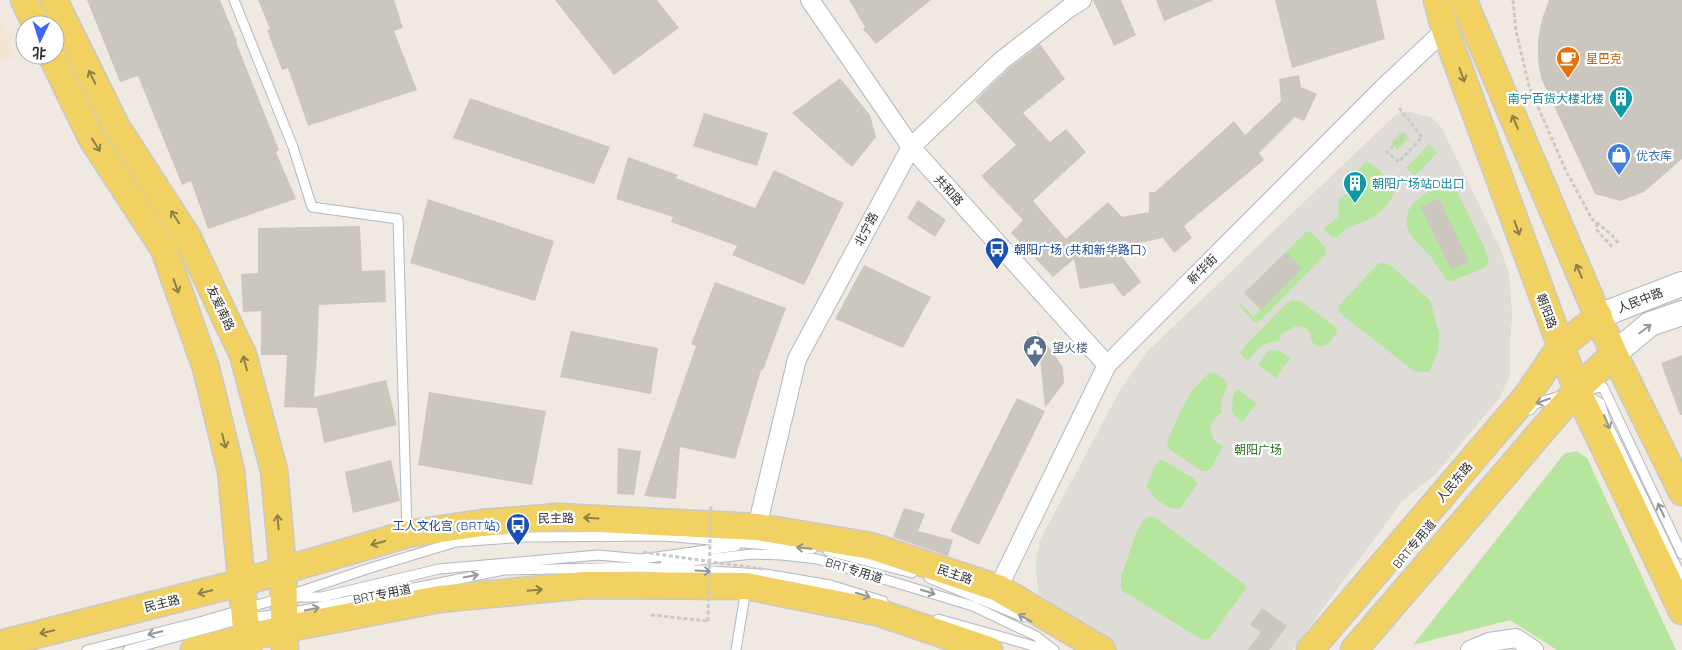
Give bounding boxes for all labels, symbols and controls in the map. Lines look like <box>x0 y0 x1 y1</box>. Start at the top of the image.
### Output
north arrow <box>15 15 65 65</box>
text: 北 <box>31 44 47 62</box>
cafe icon: 星巴克 <box>1555 45 1581 79</box>
place label: 星巴克 <box>1586 51 1622 66</box>
one-way arrow <box>1458 67 1467 83</box>
one-way arrow <box>87 70 97 85</box>
building icon: 南宁百货大楼北楼 <box>1608 85 1634 119</box>
place label: 南宁百货大楼北楼 <box>1508 91 1604 106</box>
one-way arrow <box>1510 115 1520 130</box>
one-way arrow <box>92 138 102 152</box>
shop icon: 优衣库 <box>1606 142 1632 176</box>
place label: 优衣库 <box>1636 148 1672 163</box>
building icon: 朝阳广场站D出口 <box>1342 170 1368 204</box>
street label: 共和路 <box>931 172 967 208</box>
place label: 朝阳广场站D出口 <box>1372 176 1465 191</box>
one-way arrow <box>169 210 180 224</box>
street label: 北宁路 <box>851 210 881 248</box>
one-way arrow <box>1513 220 1522 235</box>
bus stop icon: 朝阳广场 (共和新华路口) <box>984 236 1010 270</box>
place label: 朝阳广场 (共和新华路口) <box>1014 242 1146 257</box>
street label: 新华街 <box>1184 251 1220 287</box>
one-way arrow <box>1574 264 1584 279</box>
one-way arrow <box>172 278 182 294</box>
street label: 友爱南路 <box>204 283 238 333</box>
street label: 人民中路 <box>1615 284 1665 316</box>
street label: 朝阳路 <box>1534 292 1560 330</box>
one-way arrow <box>1638 323 1651 334</box>
public building icon: 望火楼 <box>1022 334 1048 368</box>
place label: 望火楼 <box>1052 340 1088 355</box>
one-way arrow <box>240 356 250 372</box>
one-way arrow <box>1535 397 1551 407</box>
one-way arrow <box>1603 414 1613 429</box>
one-way arrow <box>220 433 229 449</box>
park label: 朝阳广场 <box>1234 442 1282 457</box>
street label: 人民东路 <box>1433 459 1475 505</box>
one-way arrow <box>1656 502 1666 517</box>
street label: 民主路 <box>538 510 574 526</box>
bus stop icon: 工人文化宫 (BRT站) <box>505 512 531 546</box>
one-way arrow <box>274 514 283 530</box>
one-way arrow <box>583 514 599 523</box>
street label: BRT专用道 <box>1389 517 1439 571</box>
place label: 工人文化宫 (BRT站) <box>393 518 500 533</box>
one-way arrow <box>370 538 386 548</box>
one-way arrow <box>796 543 812 553</box>
street label: BRT专用道 <box>824 554 884 586</box>
street label: 民主路 <box>936 561 974 587</box>
one-way arrow <box>695 566 711 575</box>
one-way arrow <box>463 571 479 580</box>
street label: BRT专用道 <box>352 581 412 607</box>
one-way arrow <box>526 585 542 594</box>
one-way arrow <box>197 588 213 597</box>
one-way arrow <box>920 588 936 598</box>
one-way arrow <box>855 590 871 600</box>
street label: 民主路 <box>143 591 181 615</box>
one-way arrow <box>304 603 320 613</box>
one-way arrow <box>1017 613 1032 623</box>
one-way arrow <box>40 628 56 637</box>
one-way arrow <box>147 629 163 638</box>

